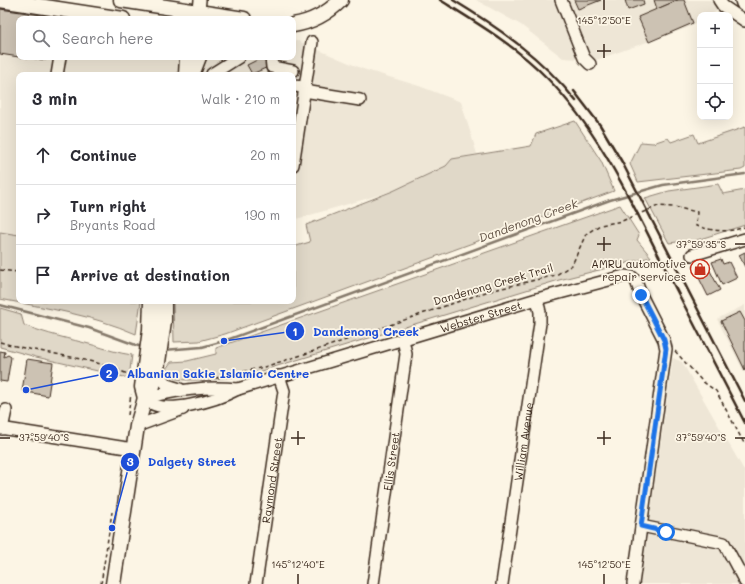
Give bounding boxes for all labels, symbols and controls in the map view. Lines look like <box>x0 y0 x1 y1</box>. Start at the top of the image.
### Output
map controls <box>697 12 733 120</box>
button: + <box>697 12 733 48</box>
text: 145°12'50"E <box>577 13 631 27</box>
search box <box>16 16 296 60</box>
icon: search <box>30 27 52 49</box>
text: Search here <box>62 28 153 48</box>
button: − <box>697 48 733 84</box>
button: locate <box>697 84 733 120</box>
text: 3 min <box>32 87 77 109</box>
text: Walk · 210 m <box>201 90 280 107</box>
icon: ahead <box>32 144 54 166</box>
text: Continue <box>70 145 137 165</box>
text: 20 m <box>250 146 280 163</box>
water label: Dandenong Creek <box>476 194 580 245</box>
text: Turn right <box>70 196 147 216</box>
icon: right <box>32 204 54 226</box>
text: 190 m <box>244 206 280 223</box>
text: Bryants Road <box>70 216 155 233</box>
text: 37°59'35"S <box>676 237 726 251</box>
place label: AMRU automotive repair services <box>591 256 686 284</box>
shop icon: AMRU automotive repair services <box>689 258 711 280</box>
street label: Dandenong Creek Trail <box>431 260 555 308</box>
icon: arrive <box>32 264 54 286</box>
text: Arrive at destination <box>70 265 230 285</box>
route end <box>632 286 650 304</box>
street label: Webster Street <box>438 297 524 335</box>
callout: Dandenong Creek <box>285 319 427 343</box>
text: 1 <box>292 323 298 339</box>
text: Dandenong Creek <box>313 323 419 339</box>
callout: Albanian Sakie Islamic Centre <box>99 361 318 385</box>
text: 2 <box>106 365 113 381</box>
text: Albanian Sakie Islamic Centre <box>127 365 309 381</box>
street label: William Avenue <box>510 401 536 482</box>
text: 37°59'40"S <box>19 430 70 444</box>
text: 37°59'40"S <box>676 430 727 444</box>
street label: Ellis Street <box>379 431 402 492</box>
street label: Raymond Street <box>257 436 285 524</box>
callout: Dalgety Street <box>120 450 245 474</box>
text: 3 <box>126 453 134 469</box>
text: Dalgety Street <box>148 453 236 469</box>
route start <box>657 523 675 541</box>
text: 145°12'40"E <box>271 557 325 571</box>
text: 145°12'50"E <box>577 557 631 571</box>

